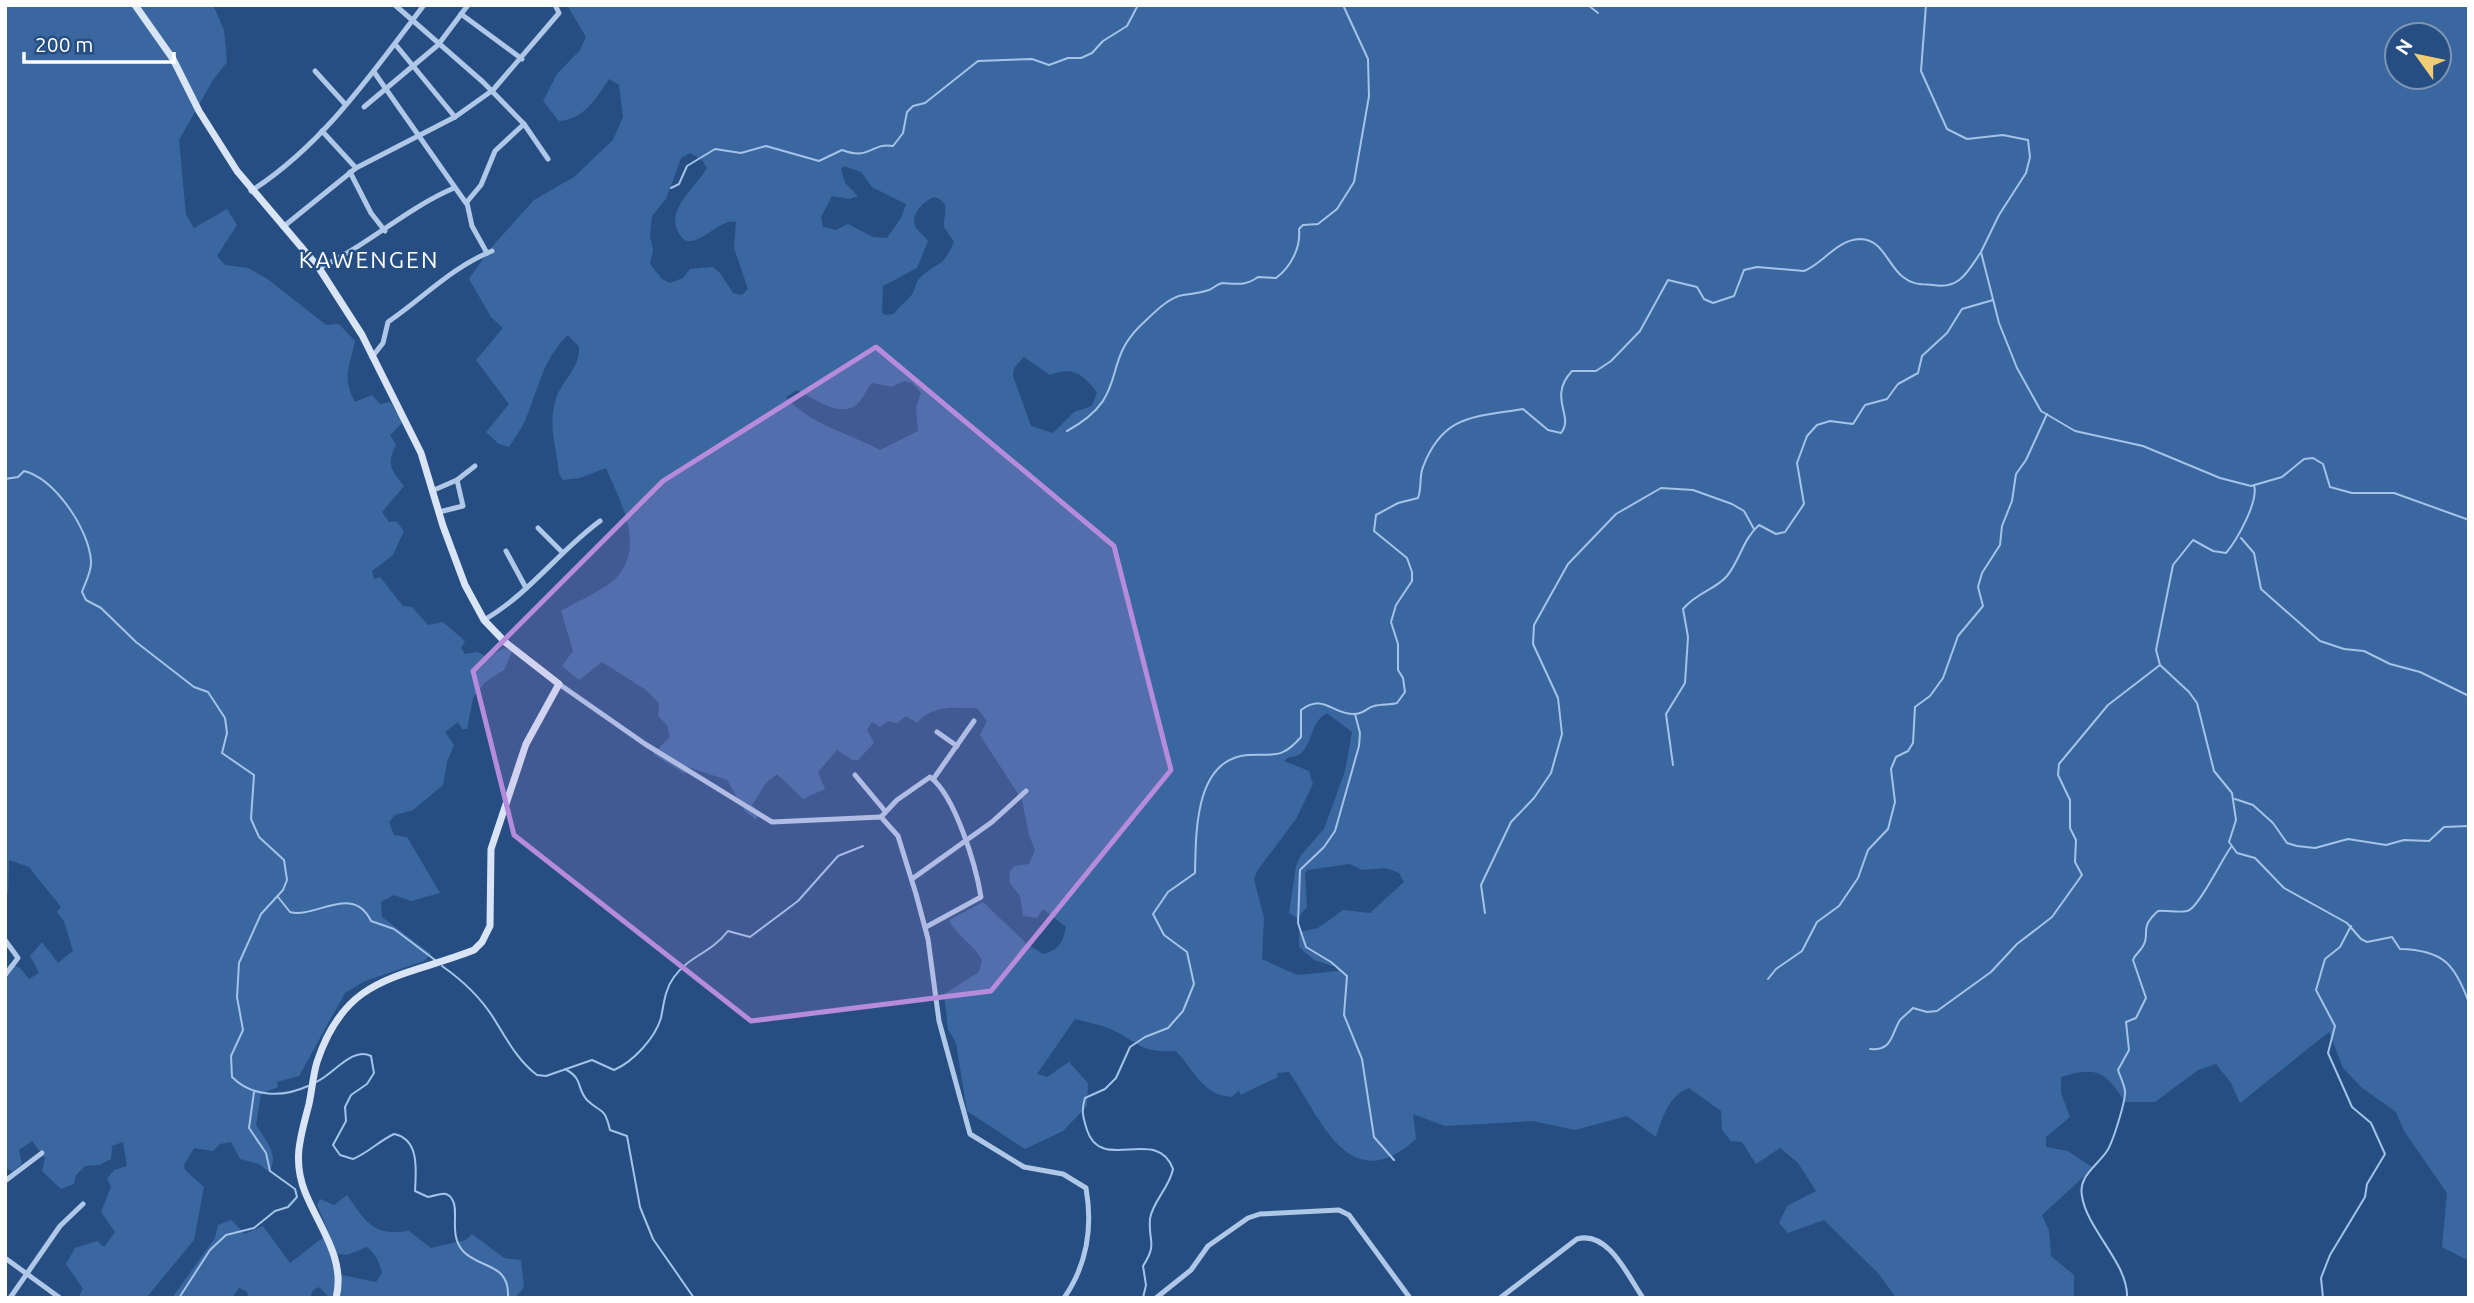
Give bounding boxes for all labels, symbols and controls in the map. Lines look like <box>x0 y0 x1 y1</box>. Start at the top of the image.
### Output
scale bar <box>24 21 175 65</box>
north arrow <box>2383 21 2453 91</box>
text: 200 m <box>35 32 93 56</box>
text: N <box>2391 35 2417 59</box>
district label: KAWENGEN <box>299 247 439 272</box>

